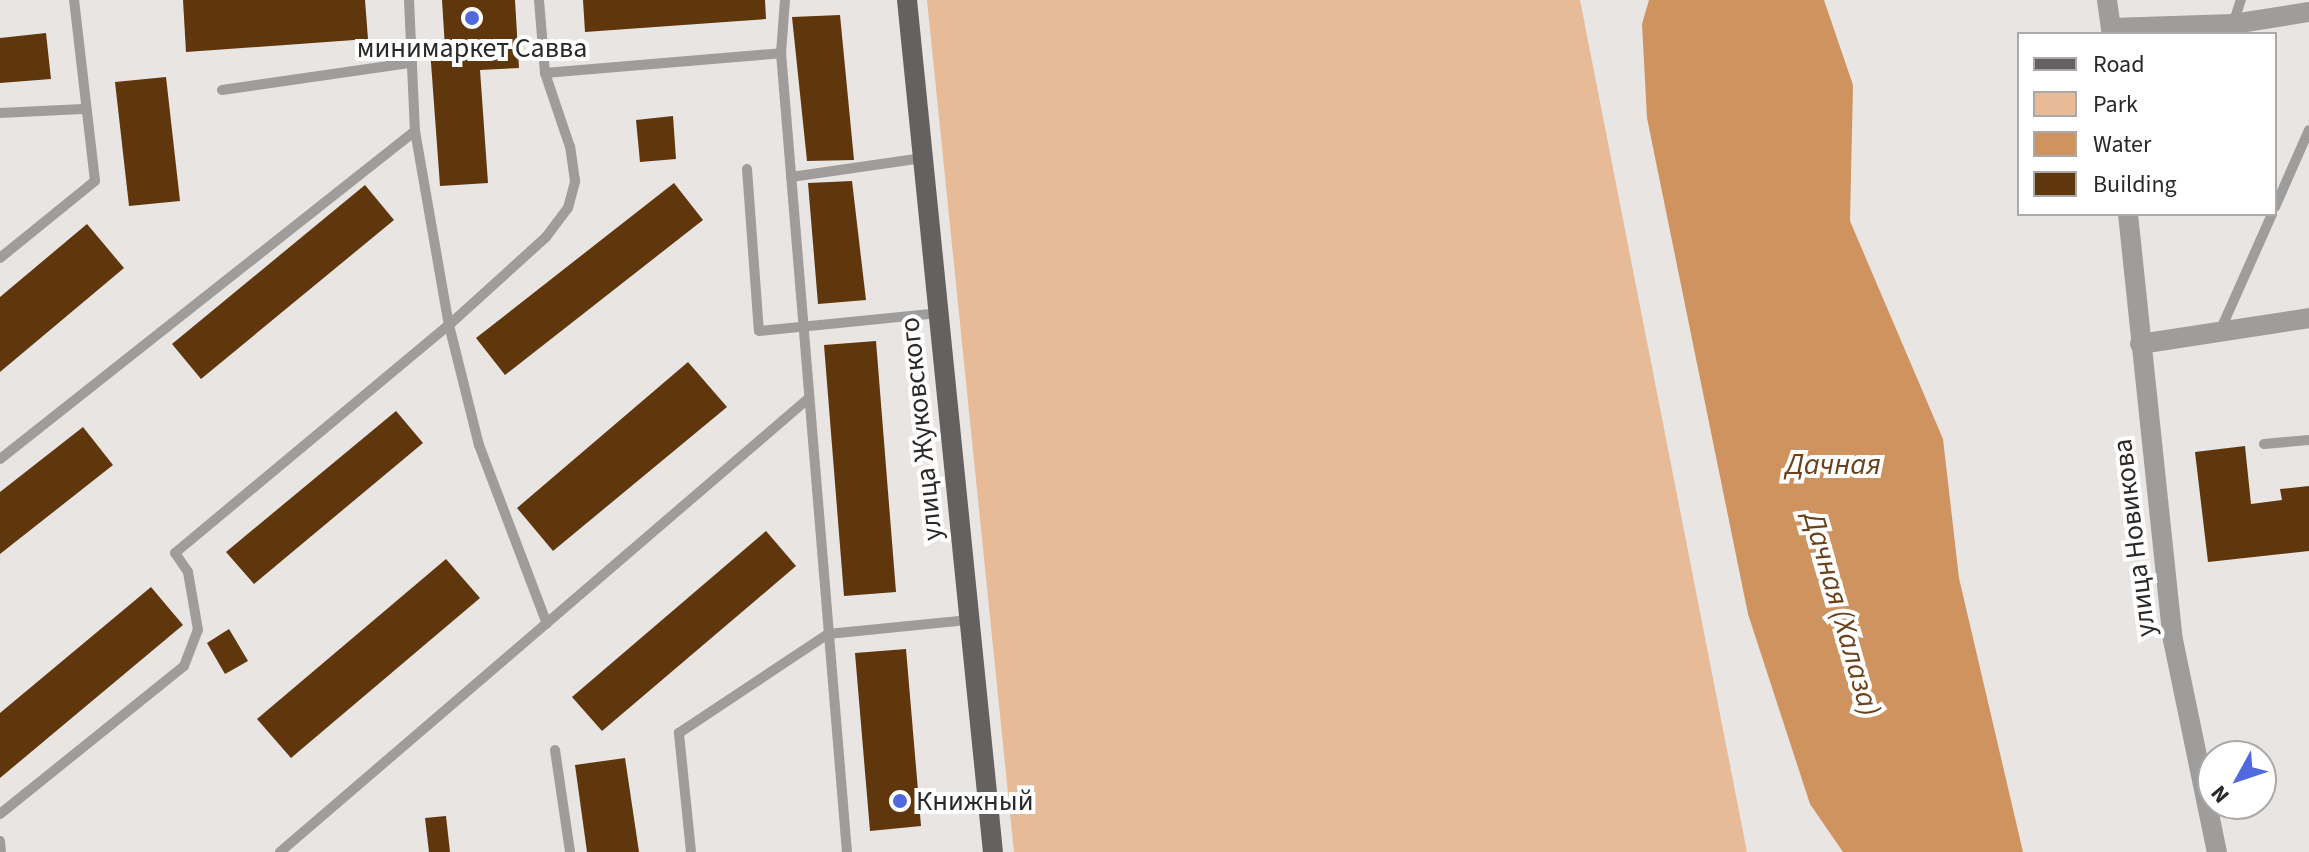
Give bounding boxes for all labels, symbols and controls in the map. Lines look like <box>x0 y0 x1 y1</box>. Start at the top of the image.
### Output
marker: минимаркет Савва <box>463 9 481 27</box>
place label: минимаркет Савва <box>357 31 587 65</box>
legend <box>2017 32 2277 216</box>
text: Road <box>2093 47 2145 82</box>
text: Park <box>2093 87 2138 122</box>
text: Water <box>2093 127 2151 162</box>
text: Building <box>2093 167 2177 202</box>
street label: улица Жуковского <box>893 316 949 542</box>
street label: улица Новикова <box>2105 437 2163 639</box>
water label: Дачная <box>1785 447 1881 483</box>
water label: Дачная (Халаза) <box>1795 508 1887 720</box>
north arrow <box>2197 740 2277 820</box>
text: N <box>2203 778 2237 810</box>
place label: Книжный <box>916 784 1033 818</box>
marker: Книжный <box>891 792 909 810</box>

